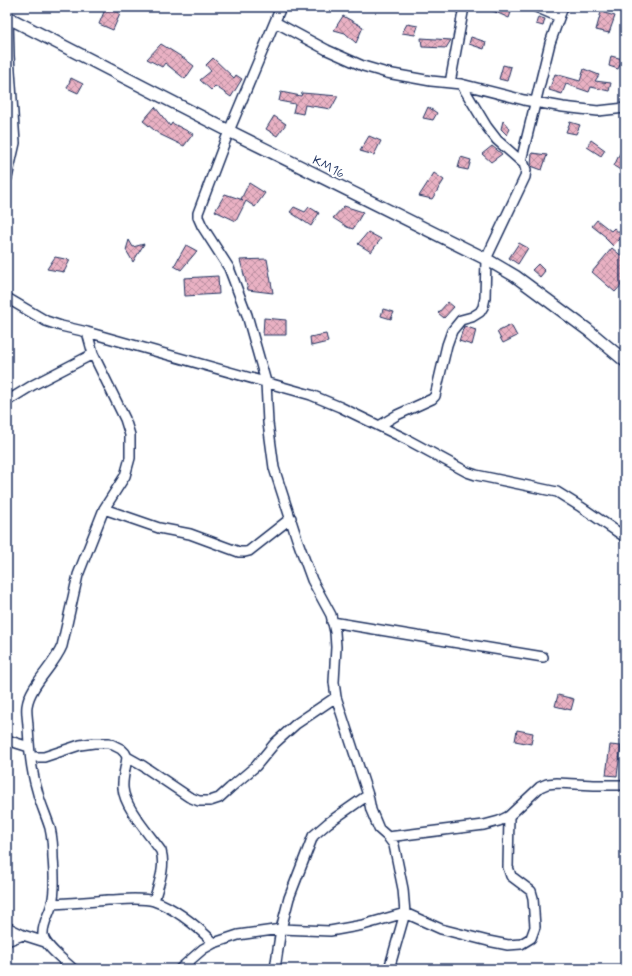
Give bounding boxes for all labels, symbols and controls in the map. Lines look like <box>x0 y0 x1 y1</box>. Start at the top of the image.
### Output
street label: KM16 <box>309 152 347 183</box>

